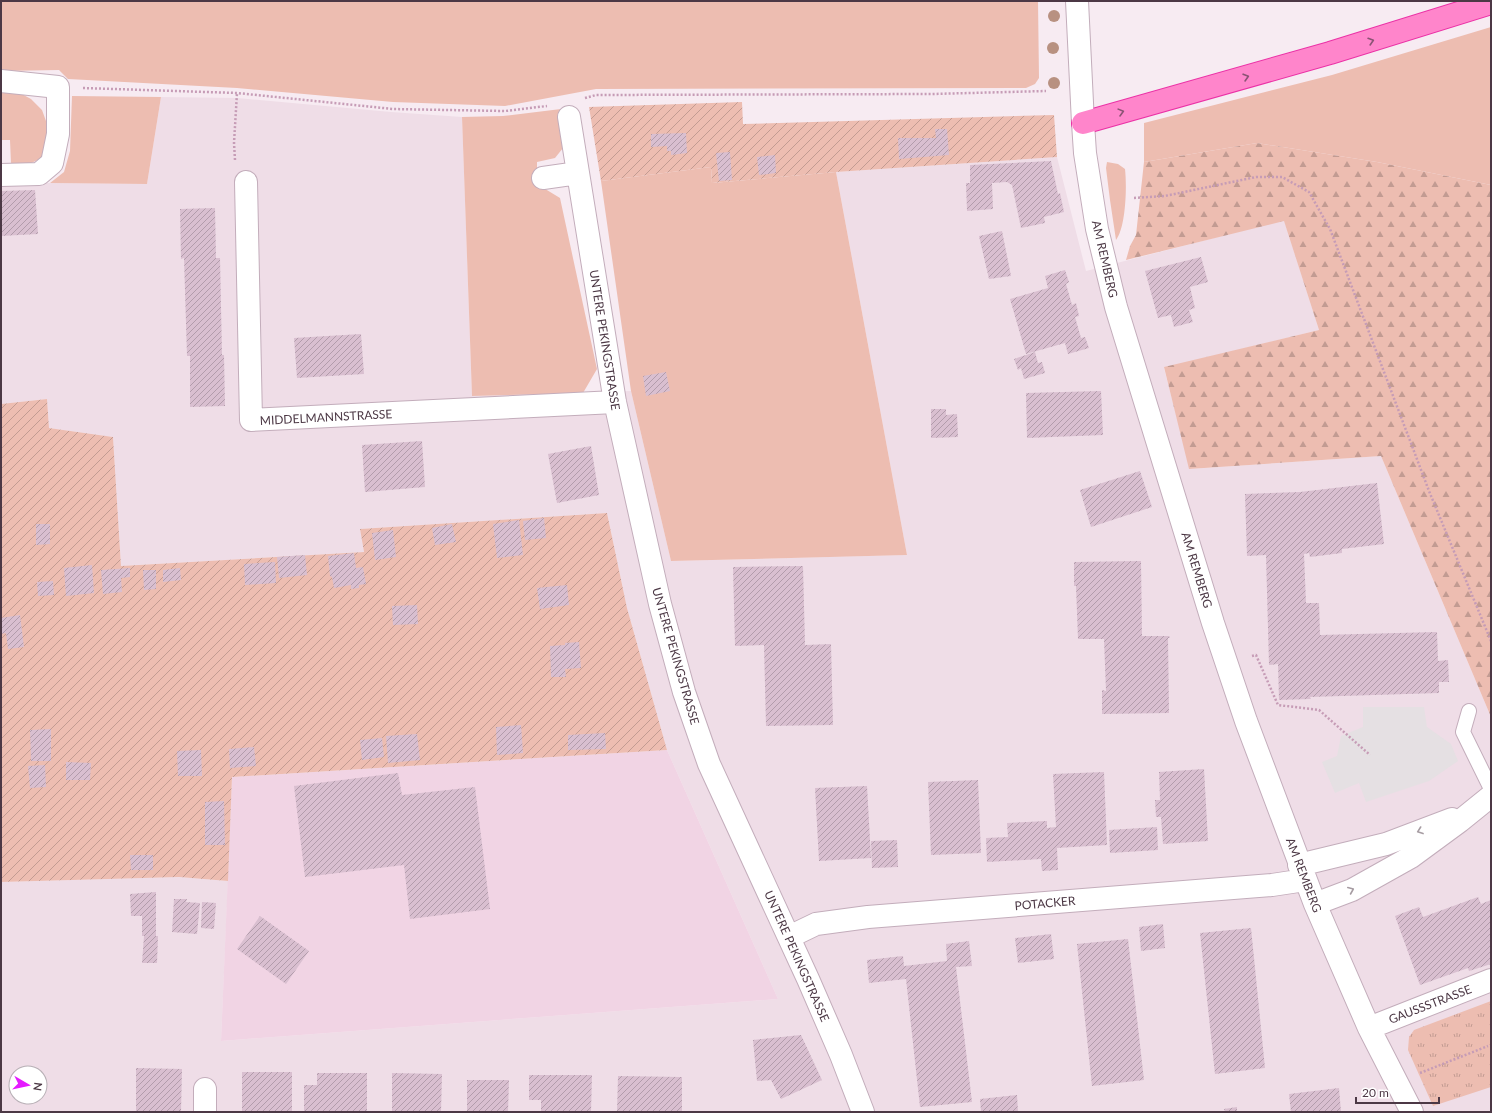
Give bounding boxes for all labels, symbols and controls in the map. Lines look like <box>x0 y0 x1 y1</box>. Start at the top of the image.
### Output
one-way arrow <box>1367 37 1374 46</box>
one-way arrow <box>1242 73 1249 82</box>
one-way arrow <box>1117 109 1124 117</box>
street label: AM REMBERG <box>1089 219 1121 299</box>
street label: UNTERE PEKINGSTRASSE <box>586 269 624 411</box>
street label: MIDDELMANNSTRASSE <box>259 406 393 428</box>
street label: AM REMBERG <box>1178 530 1216 610</box>
street label: UNTERE PEKINGSTRASSE <box>649 586 703 726</box>
one-way arrow <box>1417 826 1424 835</box>
street label: AM REMBERG <box>1283 836 1325 915</box>
one-way arrow <box>1347 887 1354 895</box>
street label: UNTERE PEKINGSTRASSE <box>761 888 833 1024</box>
street label: POTACKER <box>1014 893 1077 913</box>
street label: GAUSSSTRASSE <box>1386 981 1474 1027</box>
north arrow <box>8 1065 48 1105</box>
scale bar <box>1356 1079 1439 1105</box>
text: N <box>31 1081 45 1092</box>
text: 20 m <box>1362 1085 1389 1100</box>

